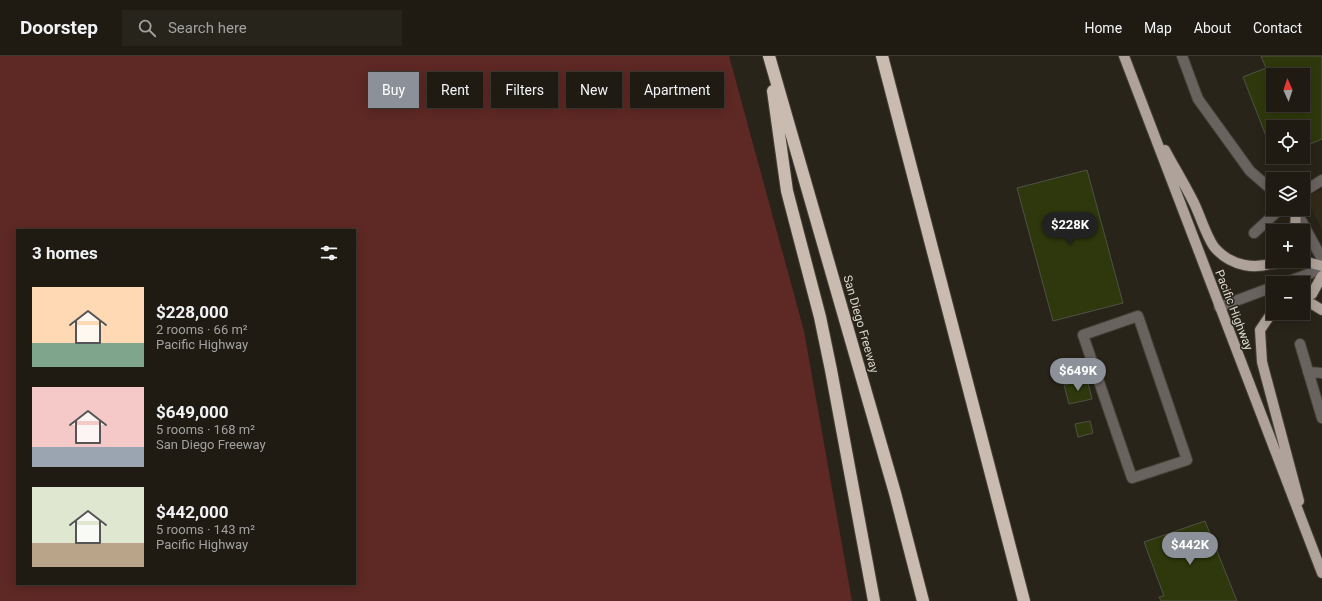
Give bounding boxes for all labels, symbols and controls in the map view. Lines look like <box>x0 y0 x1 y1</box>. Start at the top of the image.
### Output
search box <box>122 10 402 46</box>
text: Doorstep <box>20 16 98 39</box>
icon: search <box>136 17 158 39</box>
text: Search here <box>168 19 247 37</box>
text: Home <box>1084 20 1122 36</box>
text: Map <box>1144 20 1172 36</box>
text: About <box>1194 20 1231 36</box>
text: Contact <box>1253 20 1302 36</box>
north arrow <box>1266 68 1310 112</box>
map controls <box>1266 68 1310 320</box>
chip: Buy <box>368 72 419 108</box>
chip: Rent <box>427 72 483 108</box>
chip: Filters <box>491 72 558 108</box>
chip: New <box>566 72 622 108</box>
chip: Apartment <box>630 72 724 108</box>
button: locate <box>1266 120 1310 164</box>
button: layers <box>1266 172 1310 216</box>
pin: $228K <box>1042 212 1098 246</box>
text: $228K <box>1051 217 1089 232</box>
button: + <box>1266 224 1310 268</box>
icon: filters <box>318 242 340 264</box>
text: 3 homes <box>32 243 98 263</box>
street label: Pacific Highway <box>1212 268 1256 353</box>
street label: San Diego Freeway <box>840 273 882 375</box>
button: − <box>1266 276 1310 320</box>
text: $228,000 <box>156 302 228 322</box>
icon: home <box>64 303 112 351</box>
text: 2 rooms · 66 m² <box>156 322 248 337</box>
text: Pacific Highway <box>156 337 248 352</box>
pin: $649K <box>1050 358 1106 392</box>
text: $649K <box>1059 363 1097 378</box>
text: $649,000 <box>156 402 228 422</box>
icon: home <box>64 403 112 451</box>
text: 5 rooms · 168 m² <box>156 422 255 437</box>
text: San Diego Freeway <box>156 437 266 452</box>
text: $442,000 <box>156 502 228 522</box>
icon: home <box>64 503 112 551</box>
text: 5 rooms · 143 m² <box>156 522 255 537</box>
pin: $442K <box>1162 532 1218 566</box>
text: Pacific Highway <box>156 537 248 552</box>
text: $442K <box>1171 537 1209 552</box>

